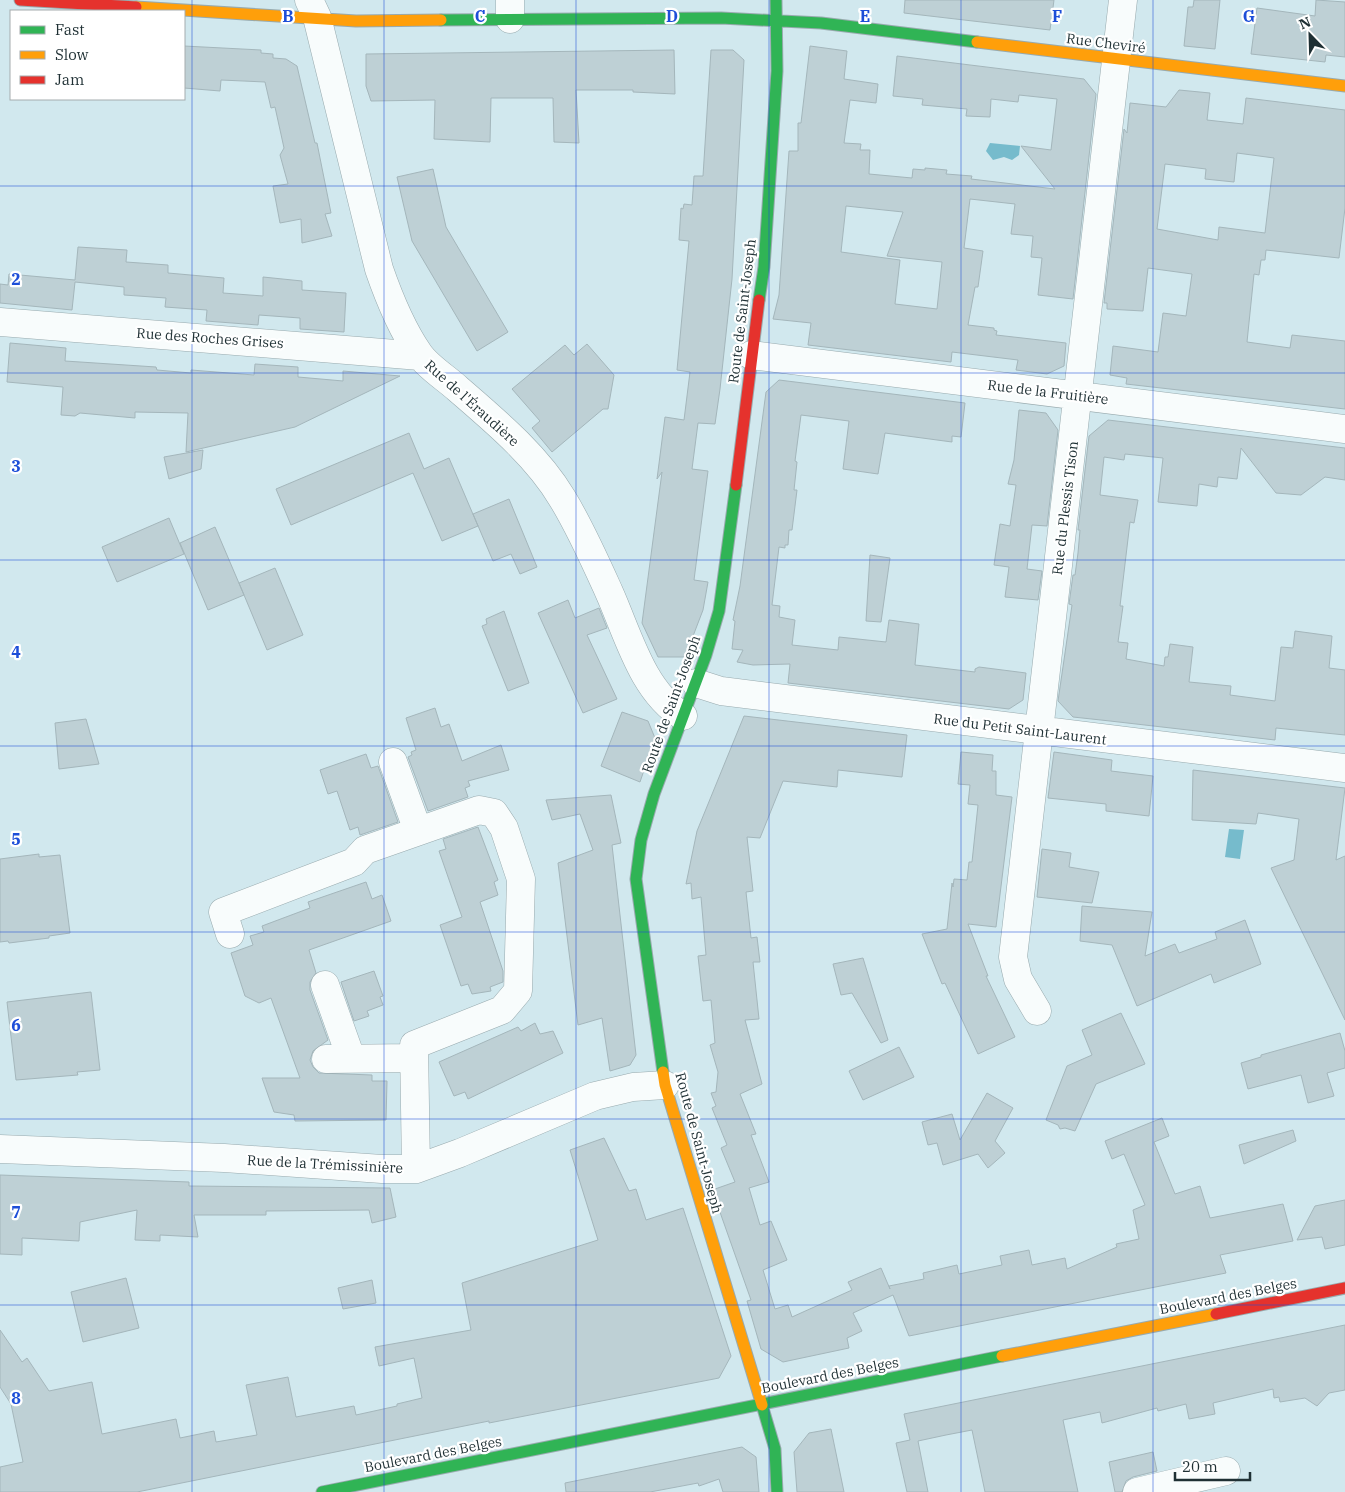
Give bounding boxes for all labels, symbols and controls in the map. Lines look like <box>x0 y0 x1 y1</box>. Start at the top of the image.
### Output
text: B <box>282 6 294 26</box>
text: C <box>475 6 485 26</box>
text: D <box>666 6 678 26</box>
text: E <box>860 6 870 26</box>
text: F <box>1052 6 1062 26</box>
text: G <box>1243 6 1255 26</box>
legend <box>10 10 185 100</box>
north arrow <box>1285 10 1335 60</box>
text: N <box>1296 13 1314 33</box>
text: Fast <box>55 20 85 39</box>
street label: Rue Cheviré <box>1065 29 1147 57</box>
text: Slow <box>55 45 89 64</box>
text: Jam <box>55 70 84 89</box>
street label: Route de Saint-Joseph <box>724 238 760 384</box>
text: 2 <box>11 269 21 289</box>
street label: Rue des Roches Grises <box>136 324 284 352</box>
street label: Rue de l'Éraudière <box>421 355 524 450</box>
street label: Rue de la Fruitière <box>987 376 1109 408</box>
street label: Rue du Plessis Tison <box>1048 440 1082 576</box>
text: 3 <box>11 456 21 476</box>
street label: Route de Saint-Joseph <box>638 632 704 775</box>
text: 4 <box>11 642 21 662</box>
street label: Rue du Petit Saint-Laurent <box>932 709 1108 749</box>
text: 5 <box>11 829 21 849</box>
text: 6 <box>11 1015 21 1035</box>
street label: Route de Saint-Joseph <box>671 1070 727 1216</box>
street label: Rue de la Trémissinière <box>247 1151 403 1177</box>
text: 7 <box>11 1202 21 1222</box>
street label: Boulevard des Belges <box>1158 1274 1298 1318</box>
street label: Boulevard des Belges <box>760 1353 900 1397</box>
text: 8 <box>11 1388 21 1408</box>
street label: Boulevard des Belges <box>363 1432 503 1476</box>
scale bar <box>1175 1450 1250 1482</box>
text: 20 m <box>1182 1457 1218 1476</box>

